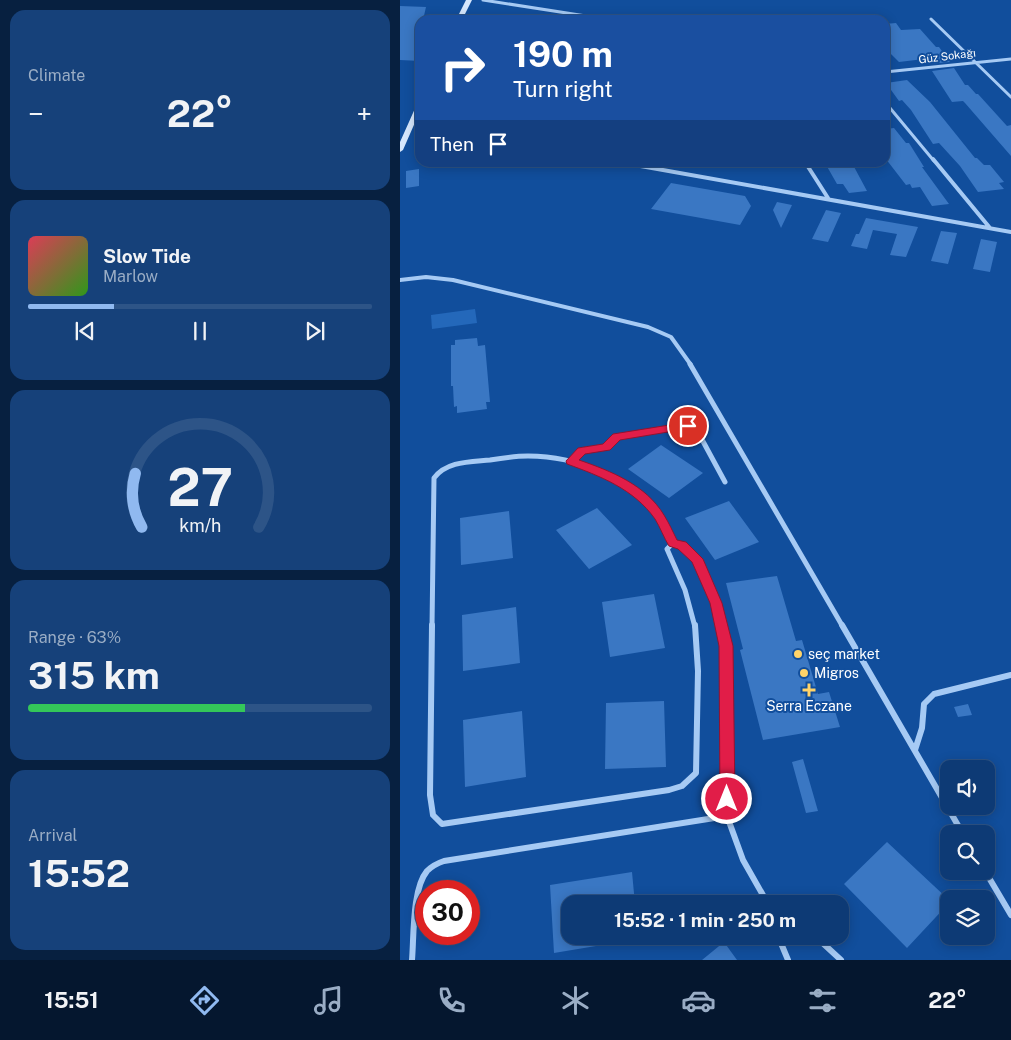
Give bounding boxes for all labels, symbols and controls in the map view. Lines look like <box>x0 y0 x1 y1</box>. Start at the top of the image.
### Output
text: 190 m <box>513 34 613 75</box>
icon: right <box>430 35 495 100</box>
street label: Güz Sokağı <box>918 47 976 65</box>
text: Climate <box>28 66 85 85</box>
text: Turn right <box>513 76 613 102</box>
text: 22° <box>167 91 233 136</box>
text: − <box>28 97 44 130</box>
text: + <box>356 97 372 130</box>
icon: arrive <box>484 130 512 158</box>
text: Then <box>430 133 474 155</box>
text: Slow Tide <box>103 245 191 267</box>
text: Marlow <box>103 267 158 286</box>
icon: previous <box>71 317 99 345</box>
icon: pause <box>186 317 214 345</box>
icon: next <box>301 317 329 345</box>
pin <box>667 405 709 447</box>
icon: arrive <box>674 412 702 440</box>
text: 27 <box>167 457 233 518</box>
text: km/h <box>179 515 221 536</box>
text: Range · 63% <box>28 628 121 647</box>
place label: seç market <box>808 646 880 662</box>
marker: seç market <box>792 648 804 660</box>
text: 315 km <box>28 653 160 698</box>
place label: Migros <box>814 665 859 681</box>
marker: Migros <box>798 667 810 679</box>
marker: Serra Eczane <box>803 684 815 696</box>
place label: Serra Eczane <box>766 698 852 714</box>
map controls <box>940 760 995 945</box>
button: sound <box>940 760 995 815</box>
position arrow <box>700 772 752 824</box>
button: search <box>940 825 995 880</box>
text: Arrival <box>28 826 77 845</box>
text: 15:52 <box>28 851 130 896</box>
speed limit sign: 30 <box>415 880 480 945</box>
button: layers <box>940 890 995 945</box>
text: 15:52 · 1 min · 250 m <box>614 909 796 931</box>
icon: directions <box>187 983 222 1018</box>
icon: music <box>311 983 346 1018</box>
icon: phone <box>434 983 469 1018</box>
icon: climate <box>558 983 593 1018</box>
icon: car <box>681 983 716 1018</box>
icon: filters <box>805 983 840 1018</box>
text: 15:51 <box>44 987 99 1013</box>
text: 22° <box>928 987 967 1013</box>

